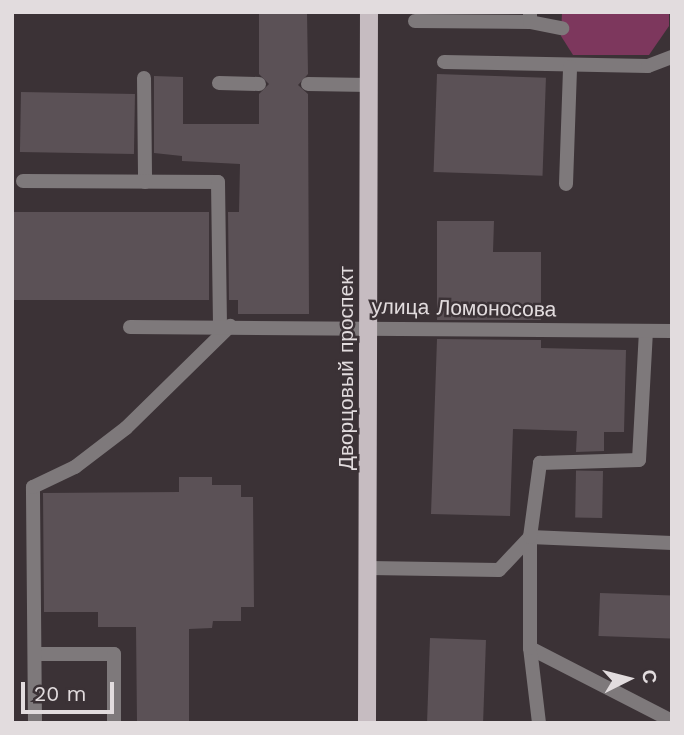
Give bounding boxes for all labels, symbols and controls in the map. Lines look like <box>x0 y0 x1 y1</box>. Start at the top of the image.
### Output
street label: Дворцовый проспект <box>333 266 359 470</box>
street label: улица Ломоносова <box>371 294 557 322</box>
north arrow <box>593 644 663 714</box>
scale bar <box>24 668 117 712</box>
text: С <box>637 669 662 685</box>
text: 20 m <box>34 681 86 706</box>

